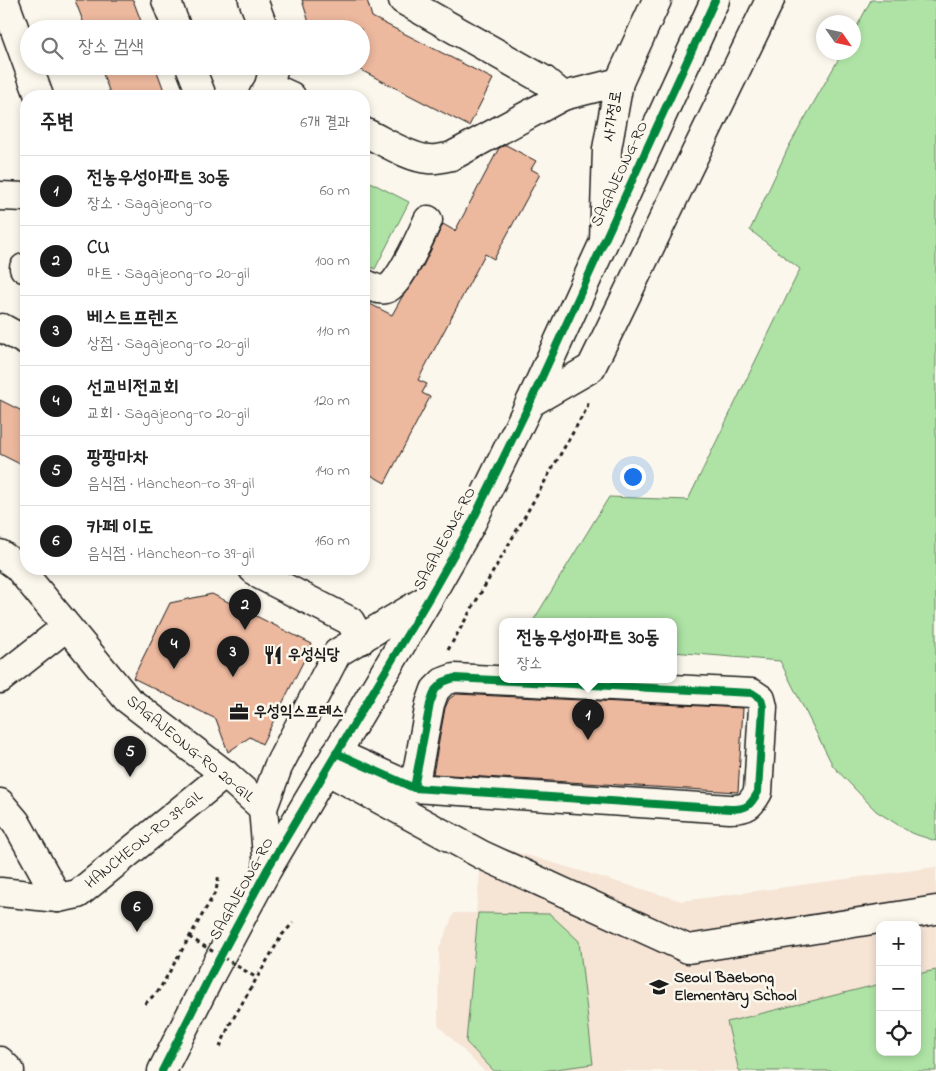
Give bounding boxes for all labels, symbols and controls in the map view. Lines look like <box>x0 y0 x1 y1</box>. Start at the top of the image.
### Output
north arrow <box>816 15 861 60</box>
search box <box>20 20 370 75</box>
icon: search <box>38 34 66 62</box>
text: 장소 검색 <box>78 34 144 61</box>
street label: 사가정로 <box>597 89 629 143</box>
text: 주변 <box>40 108 74 138</box>
text: 6개 결과 <box>300 111 350 135</box>
street label: SAGAJEONG-RO <box>585 117 655 231</box>
text: 전농우성아파트 30동 <box>87 165 230 192</box>
text: 1 <box>53 179 59 203</box>
text: 60 m <box>320 179 350 203</box>
text: 장소 · Sagajeong-ro <box>87 192 212 216</box>
text: CU <box>87 235 109 262</box>
text: 2 <box>52 249 60 273</box>
text: 100 m <box>315 249 350 273</box>
text: 마트 · Sagajeong-ro 20-gil <box>87 262 250 286</box>
text: 베스트프렌즈 <box>87 305 179 332</box>
text: 3 <box>53 319 59 343</box>
text: 110 m <box>316 319 350 343</box>
text: 상점 · Sagajeong-ro 20-gil <box>87 332 250 356</box>
text: 선교비전교회 <box>87 375 179 402</box>
text: 4 <box>53 389 59 413</box>
text: 120 m <box>314 389 350 413</box>
text: 교회 · Sagajeong-ro 20-gil <box>87 402 250 426</box>
text: 팡팡마차 <box>87 445 148 472</box>
text: 5 <box>51 459 61 483</box>
text: 140 m <box>315 459 350 483</box>
your location <box>620 464 646 490</box>
text: 음식점 · Hancheon-ro 39-gil <box>87 472 254 496</box>
street label: SAGAJEONG-RO <box>408 483 482 595</box>
text: 카페 이도 <box>87 515 153 542</box>
text: 6 <box>52 529 60 553</box>
text: 160 m <box>315 529 350 553</box>
text: 음식점 · Hancheon-ro 39-gil <box>87 542 254 566</box>
pin: 2 <box>229 589 261 630</box>
popup <box>499 618 677 683</box>
text: 전농우성아파트 30동 <box>516 625 660 652</box>
pin: 4 <box>158 628 190 669</box>
pin: 3 <box>217 636 249 677</box>
place label: 우성식당 <box>288 643 340 667</box>
restaurant icon: 우성식당 <box>262 644 284 666</box>
text: 장소 <box>516 652 542 676</box>
street label: SAGAJEONG-RO 20-GIL <box>121 690 259 808</box>
pin: 1 <box>572 699 604 740</box>
place label: 우성익스프레스 <box>254 700 344 724</box>
office icon: 우성익스프레스 <box>228 701 250 723</box>
pin: 5 <box>114 736 146 777</box>
street label: HANCHEON-RO 39-GIL <box>80 785 208 895</box>
street label: SAGAJEONG-RO <box>204 833 280 945</box>
pin: 6 <box>121 891 153 932</box>
map controls <box>876 921 921 1056</box>
button: + <box>876 921 921 966</box>
place label: Seoul Baebong Elementary School <box>674 966 797 1009</box>
button: − <box>876 966 921 1011</box>
school or university icon: Seoul Baebong Elementary School <box>648 976 670 998</box>
button: locate <box>876 1011 921 1056</box>

